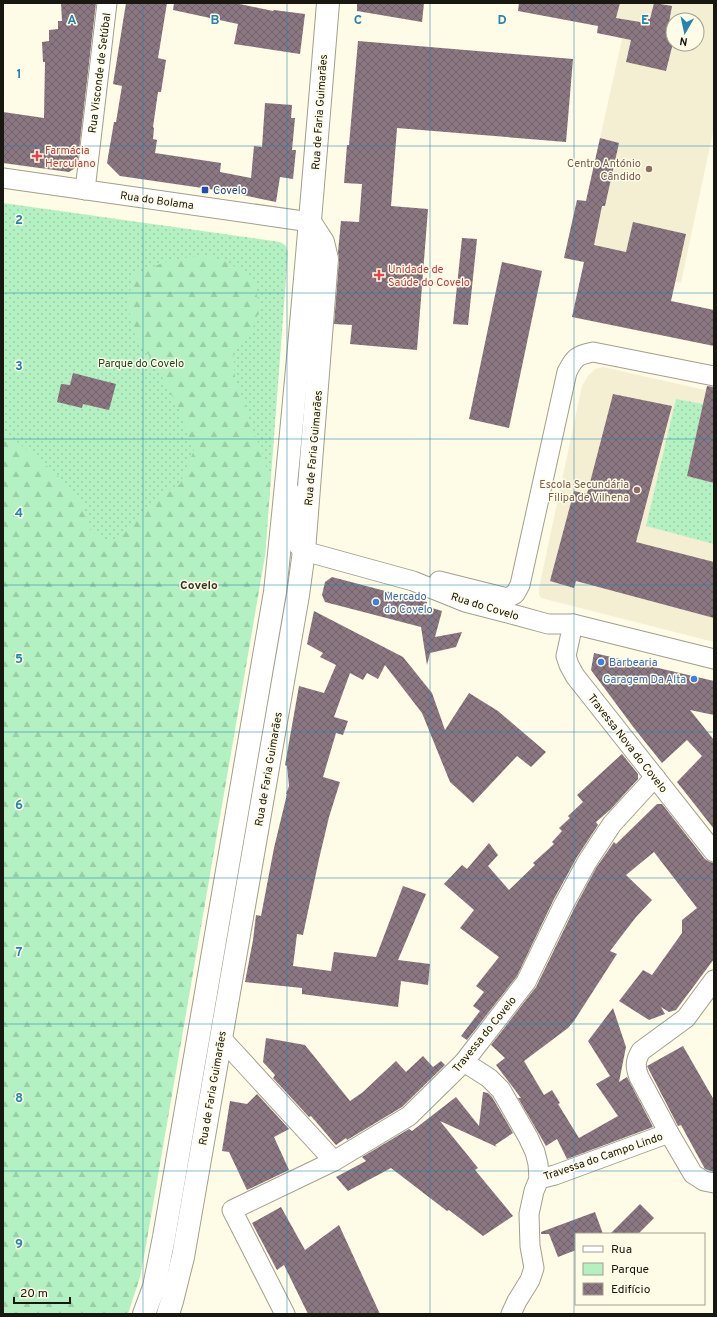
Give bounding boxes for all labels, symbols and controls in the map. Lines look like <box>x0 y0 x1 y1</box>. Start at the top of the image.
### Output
street label: Rua Visconde de Setúbal <box>86 12 114 134</box>
north arrow <box>665 12 705 52</box>
text: A <box>67 13 77 29</box>
text: B <box>211 13 220 29</box>
text: C <box>354 13 362 29</box>
text: D <box>497 13 507 29</box>
text: E <box>641 13 649 29</box>
text: N <box>679 33 689 48</box>
street label: Rua de Faria Guimarães <box>309 54 331 170</box>
text: 1 <box>16 67 22 83</box>
place label: Farmácia Herculano <box>45 144 96 171</box>
marker: Farmácia Herculano <box>32 151 42 161</box>
place label: Centro António Cândido <box>567 157 641 184</box>
marker: Centro António Cândido <box>644 164 654 174</box>
place label: Covelo <box>213 184 247 198</box>
marker: Covelo <box>200 185 210 195</box>
street label: Rua do Bolama <box>119 189 195 213</box>
text: 2 <box>15 213 23 229</box>
place label: Unidade de Saúde do Covelo <box>388 263 470 290</box>
marker: Unidade de Saúde do Covelo <box>373 269 385 281</box>
park label: Parque do Covelo <box>98 357 184 371</box>
text: 3 <box>15 359 23 375</box>
street label: Rua de Faria Guimarães <box>302 390 326 506</box>
place label: Escola Secundária Filipa de Vilhena <box>539 478 629 505</box>
marker: Escola Secundária Filipa de Vilhena <box>632 485 642 495</box>
text: 4 <box>15 506 23 522</box>
district label: Covelo <box>180 578 218 594</box>
place label: Mercado do Covelo <box>384 590 433 617</box>
street label: Rua do Covelo <box>449 590 520 624</box>
marker: Mercado do Covelo <box>371 597 381 607</box>
text: 5 <box>15 652 23 668</box>
place label: Barbearia <box>609 656 658 670</box>
marker: Barbearia <box>596 657 606 667</box>
place label: Garagem Da Alta <box>603 673 686 687</box>
marker: Garagem Da Alta <box>689 674 699 684</box>
street label: Travessa Nova do Covelo <box>584 691 670 796</box>
street label: Rua de Faria Guimarães <box>252 711 286 827</box>
text: 6 <box>15 798 23 814</box>
text: 7 <box>16 945 23 961</box>
street label: Travessa do Covelo <box>450 994 520 1076</box>
street label: Rua de Faria Guimarães <box>196 1030 230 1146</box>
text: 8 <box>15 1091 23 1107</box>
street label: Travessa do Campo Lindo <box>542 1130 665 1184</box>
legend <box>575 1233 705 1305</box>
text: 9 <box>15 1237 23 1253</box>
text: Rua <box>611 1242 632 1258</box>
text: Parque <box>611 1262 649 1278</box>
scale bar <box>14 1279 70 1305</box>
text: Edifício <box>611 1282 651 1298</box>
text: 20 m <box>20 1286 48 1302</box>

